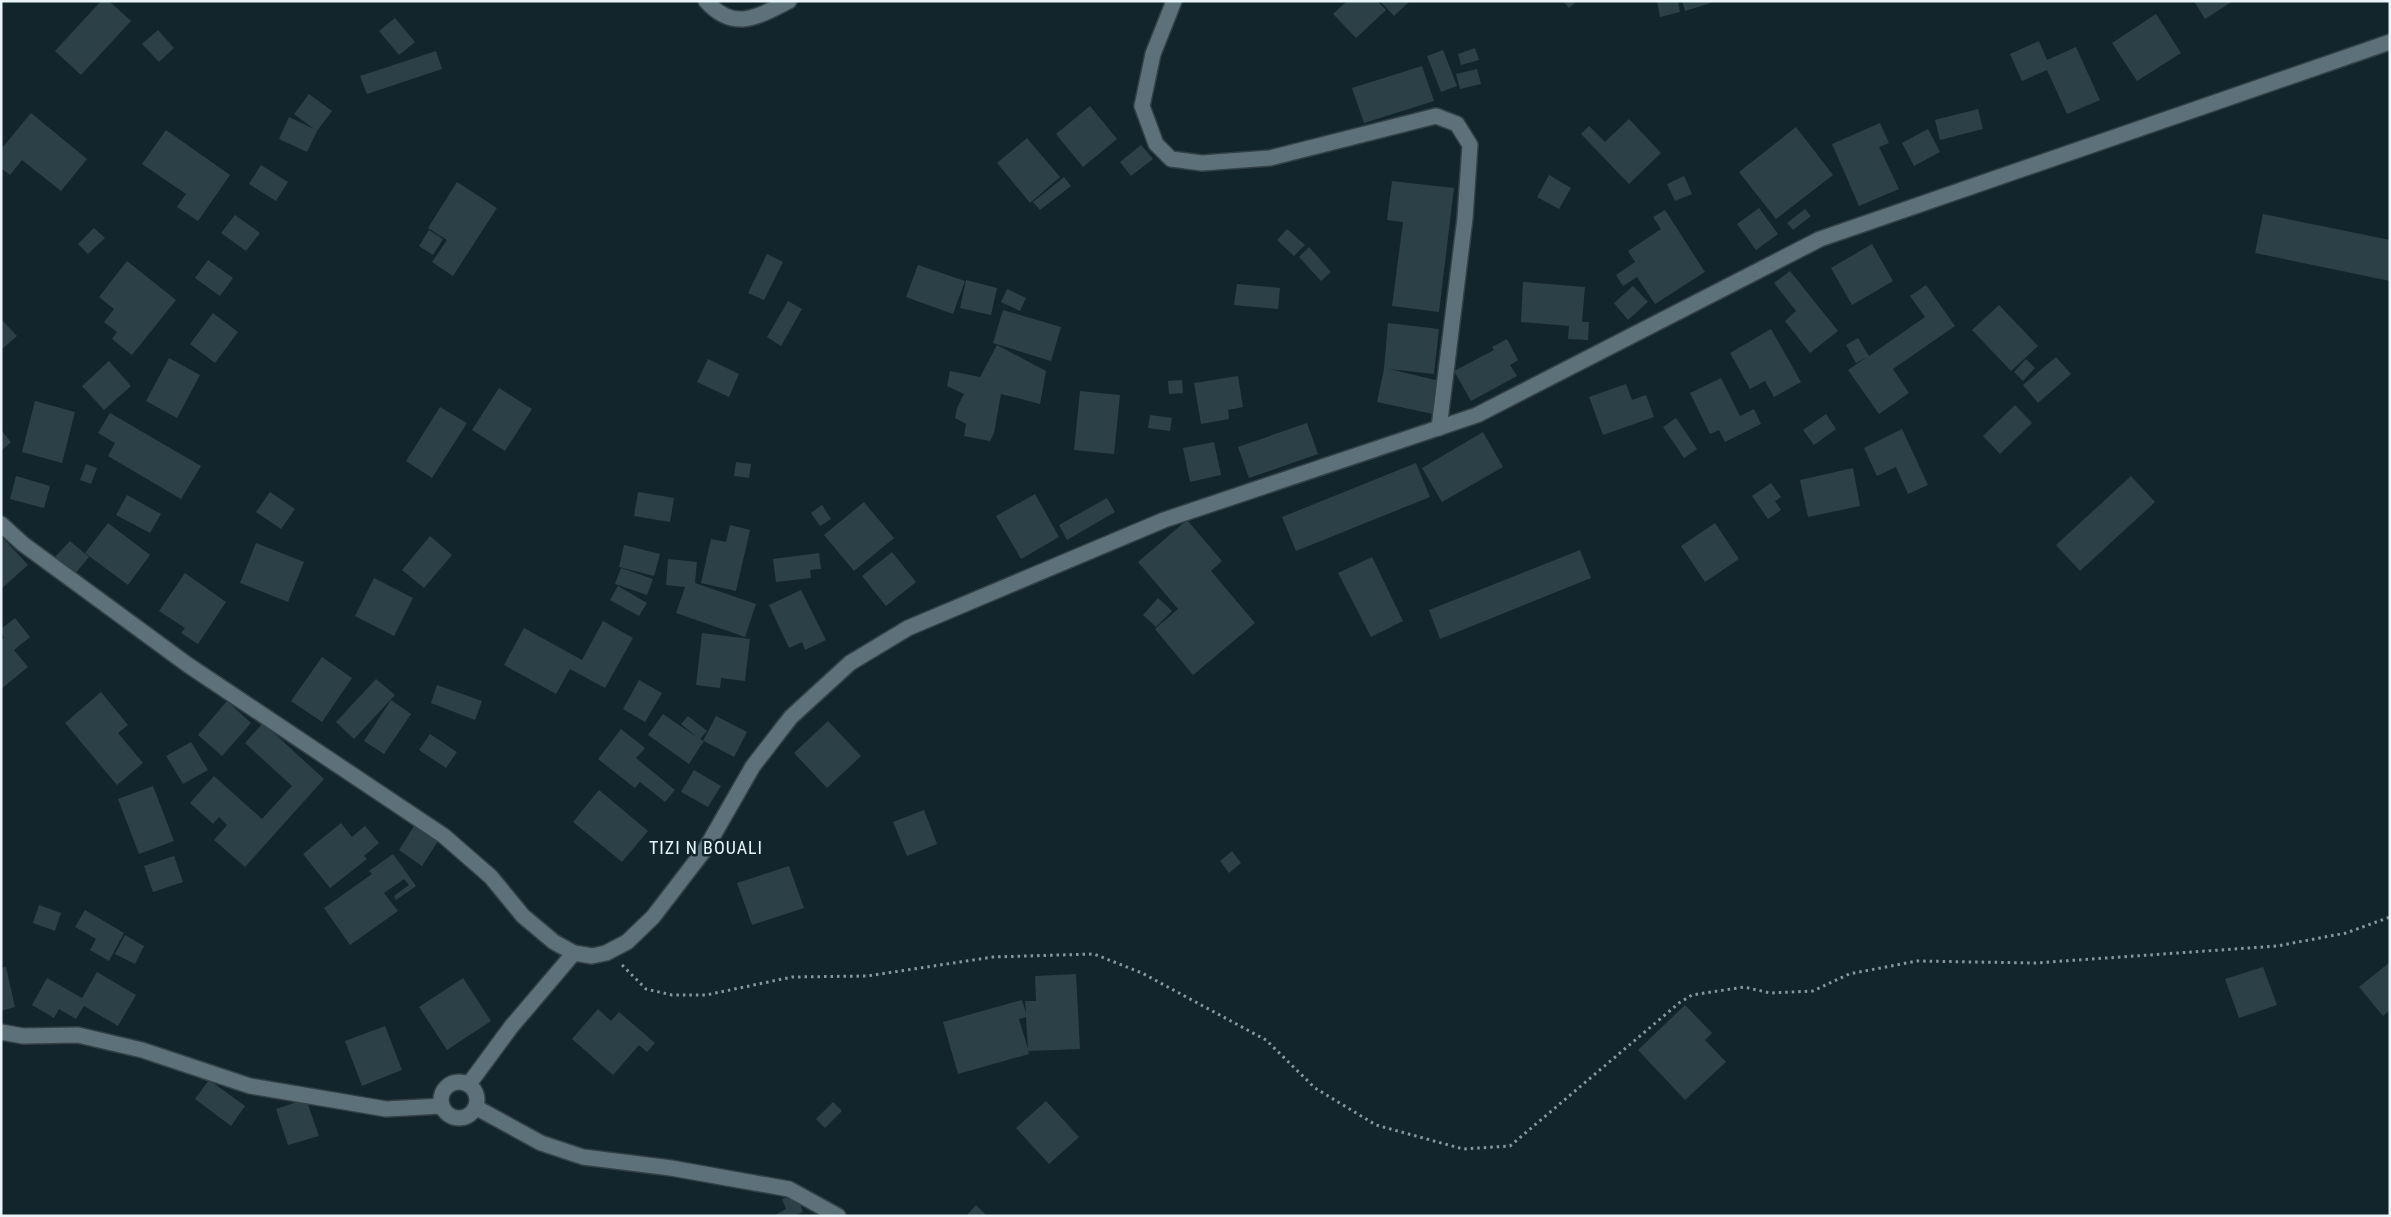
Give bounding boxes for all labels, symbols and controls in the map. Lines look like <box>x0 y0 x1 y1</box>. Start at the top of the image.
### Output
district label: TIZI N BOUALI <box>649 837 763 858</box>

